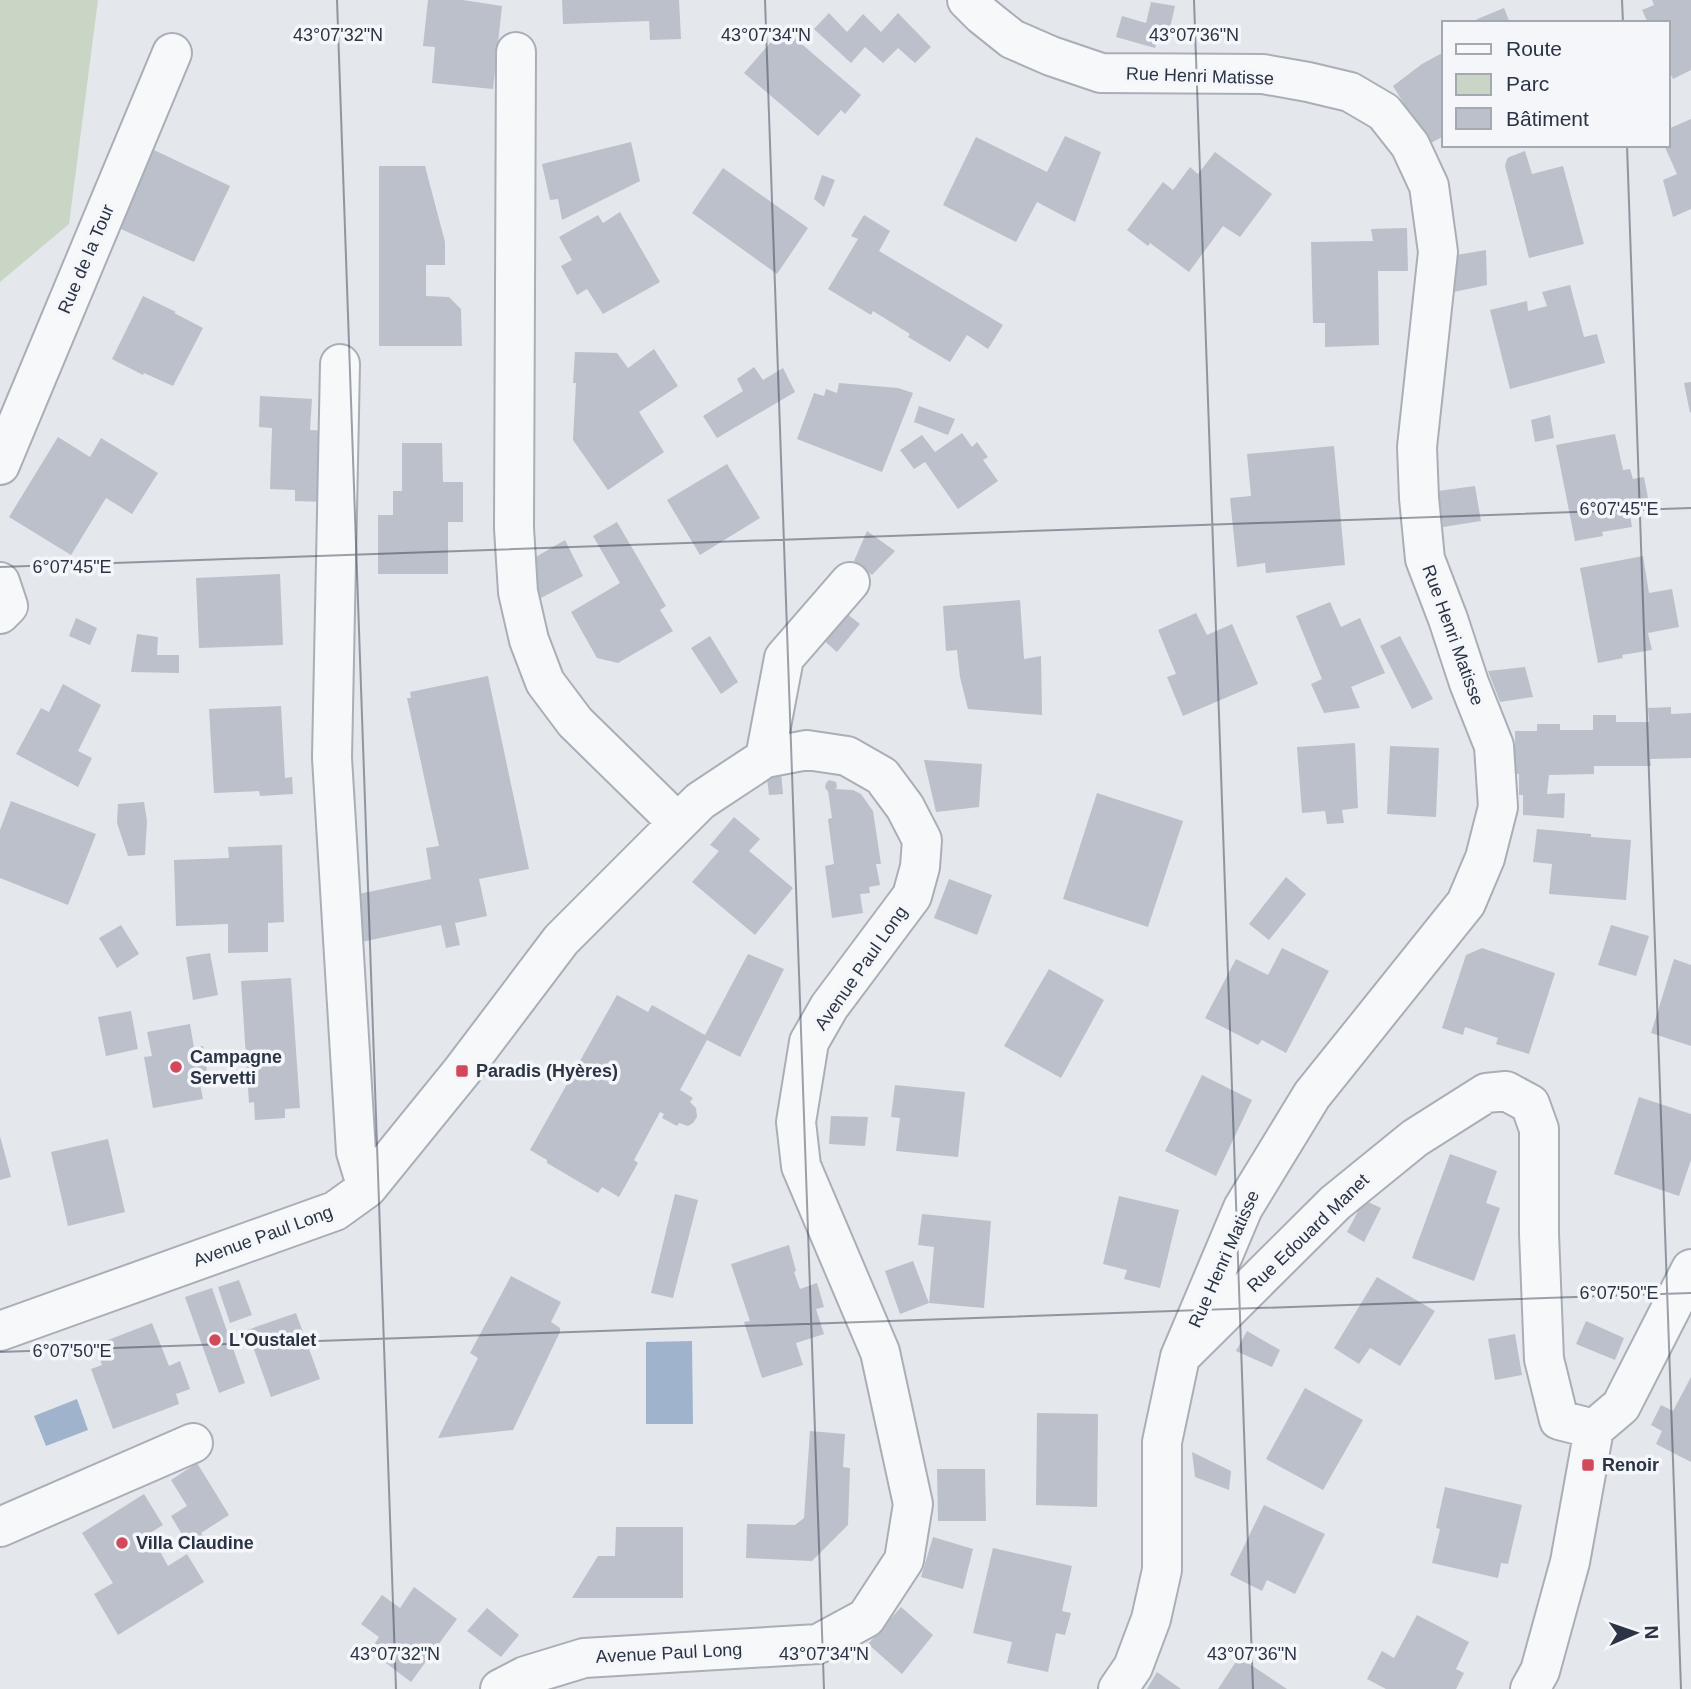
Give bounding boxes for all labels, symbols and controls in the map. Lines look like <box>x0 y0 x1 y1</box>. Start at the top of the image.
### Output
legend <box>1442 21 1670 147</box>
text: 43°07'32"N <box>293 25 383 45</box>
text: 43°07'34"N <box>721 25 811 45</box>
text: 43°07'36"N <box>1149 25 1239 45</box>
text: Route <box>1506 37 1562 60</box>
street label: Rue Henri Matisse <box>1126 63 1274 89</box>
text: Parc <box>1506 72 1549 95</box>
text: Bâtiment <box>1506 107 1589 130</box>
street label: Rue de la Tour <box>54 201 118 317</box>
text: 6°07'45"E <box>1579 499 1659 519</box>
text: 6°07'45"E <box>32 557 112 577</box>
street label: Rue Henri Matisse <box>1418 562 1488 708</box>
street label: Avenue Paul Long <box>811 902 911 1034</box>
place label: Campagne Servetti <box>190 1047 282 1088</box>
marker: Campagne Servetti <box>168 1059 184 1075</box>
place label: Paradis (Hyères) <box>476 1061 618 1081</box>
marker: Paradis (Hyères) <box>454 1063 470 1079</box>
street label: Rue Edouard Manet <box>1243 1170 1373 1296</box>
street label: Rue Henri Matisse <box>1185 1187 1263 1331</box>
street label: Avenue Paul Long <box>191 1201 335 1271</box>
text: 6°07'50"E <box>1579 1283 1659 1303</box>
place label: L'Oustalet <box>229 1330 316 1350</box>
marker: L'Oustalet <box>207 1332 223 1348</box>
text: 6°07'50"E <box>32 1341 112 1361</box>
place label: Renoir <box>1602 1455 1659 1475</box>
marker: Renoir <box>1580 1457 1596 1473</box>
place label: Villa Claudine <box>136 1533 254 1553</box>
marker: Villa Claudine <box>114 1535 130 1551</box>
north arrow <box>1600 1598 1670 1668</box>
text: N <box>1641 1625 1662 1640</box>
street label: Avenue Paul Long <box>595 1639 743 1667</box>
text: 43°07'32"N <box>350 1644 440 1664</box>
text: 43°07'34"N <box>779 1644 869 1664</box>
text: 43°07'36"N <box>1207 1644 1297 1664</box>

